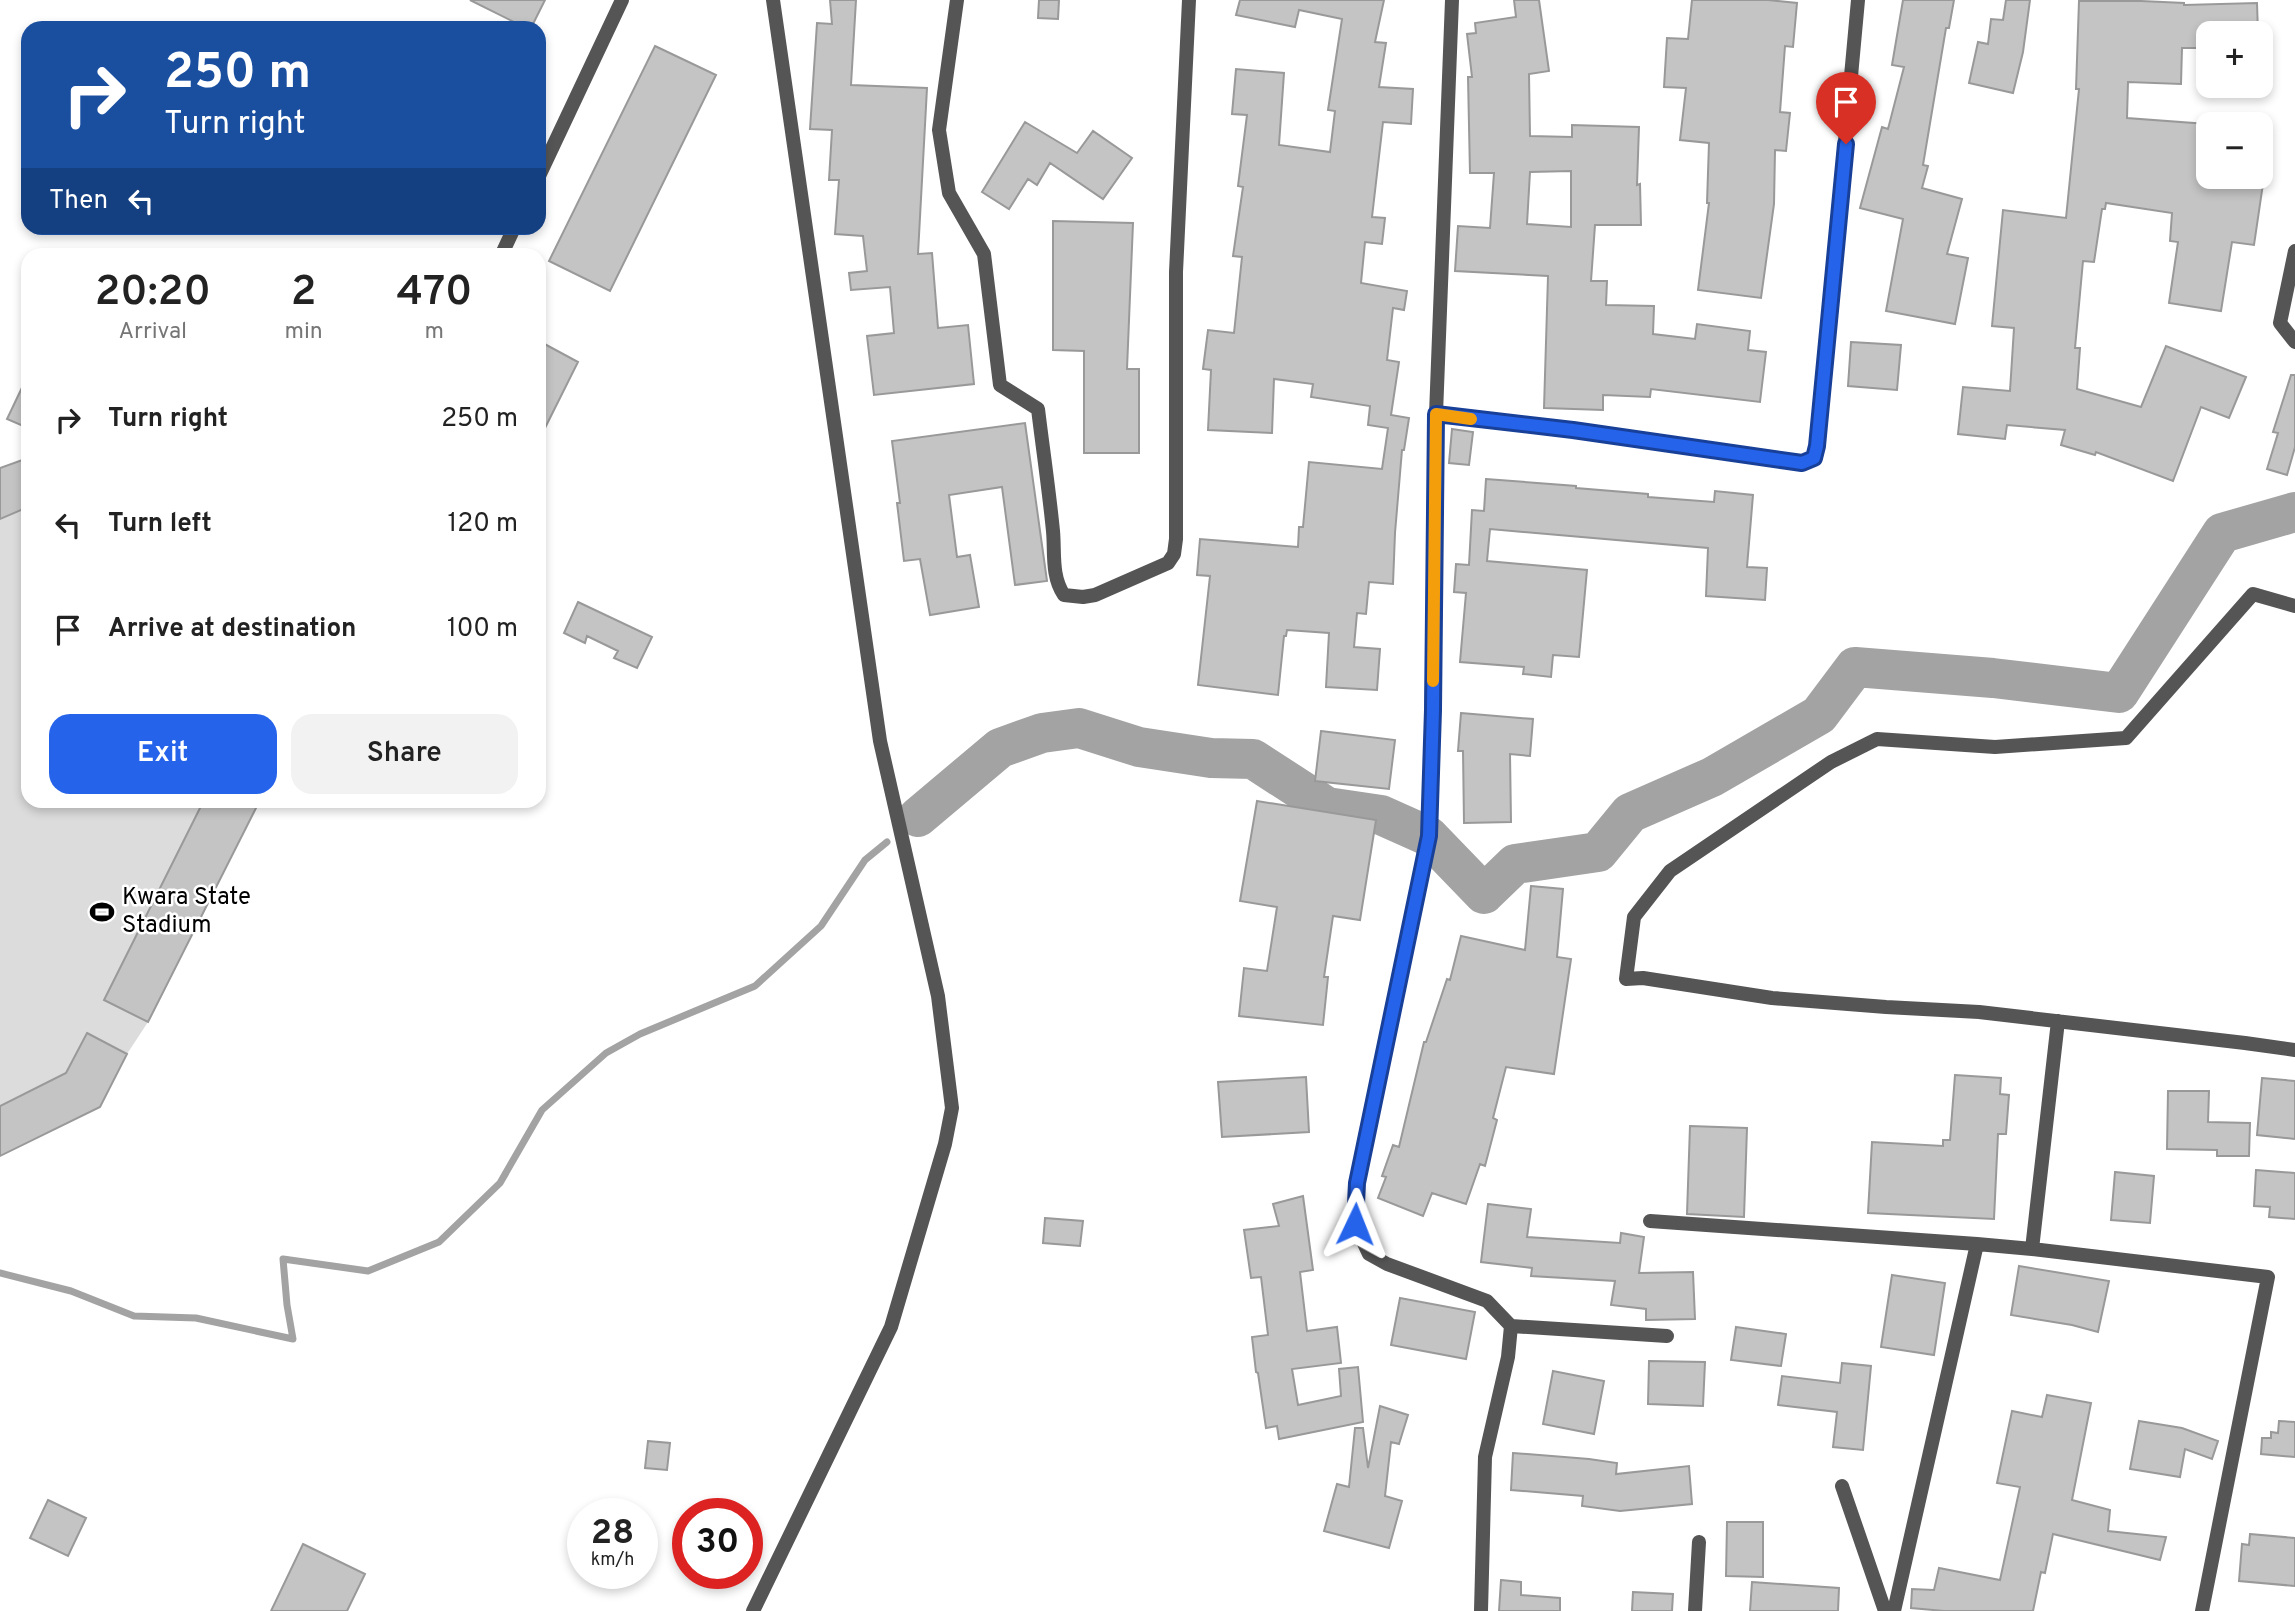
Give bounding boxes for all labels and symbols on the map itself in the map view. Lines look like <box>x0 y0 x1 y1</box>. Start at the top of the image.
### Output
pin <box>1816 72 1876 144</box>
place label: Kwara State Stadium <box>122 883 251 941</box>
sports icon: Kwara State Stadium <box>88 898 116 926</box>
position arrow <box>1318 1187 1392 1261</box>
speed limit sign: 30 <box>672 1498 763 1589</box>

